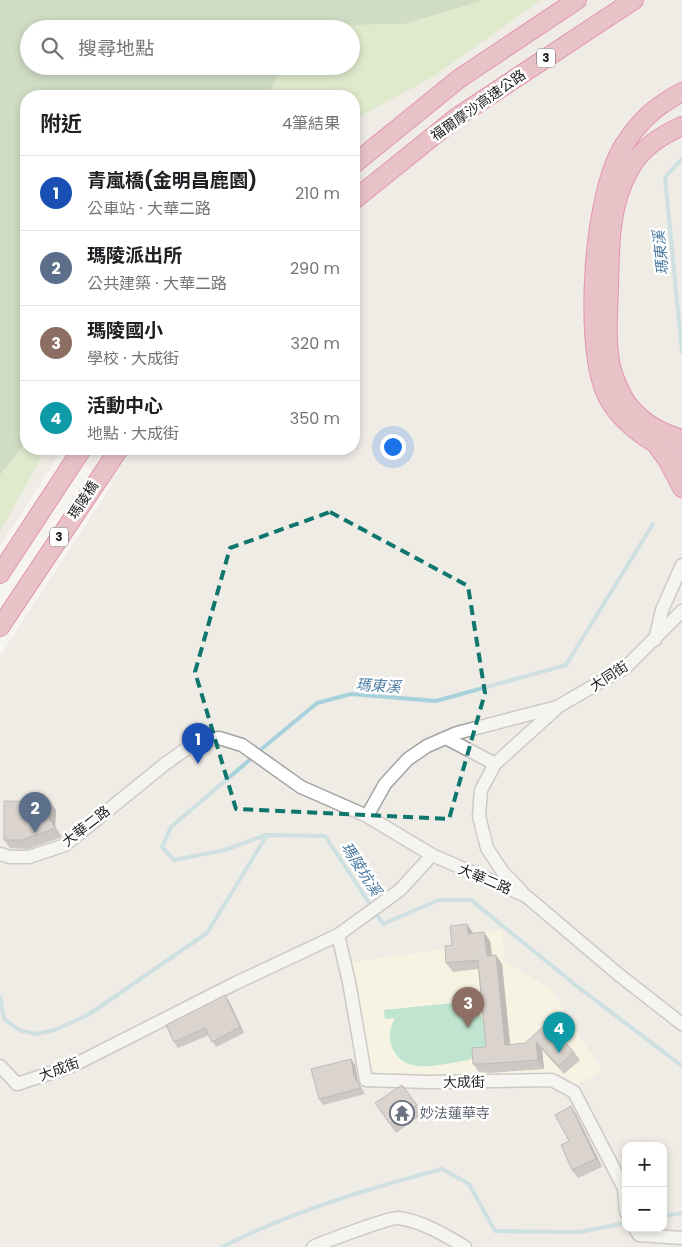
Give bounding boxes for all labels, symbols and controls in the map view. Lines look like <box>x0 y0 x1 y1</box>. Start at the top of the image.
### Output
search box <box>20 20 360 75</box>
icon: search <box>38 34 66 62</box>
text: 搜尋地點 <box>78 35 154 62</box>
road number: 3 <box>537 48 555 68</box>
street label: 福爾摩沙高速公路 <box>426 65 530 145</box>
text: 附近 <box>40 109 82 138</box>
text: 4筆結果 <box>282 112 340 135</box>
text: 青嵐橋(金明昌鹿園) <box>87 167 257 194</box>
text: 1 <box>53 182 59 205</box>
text: 210 m <box>295 182 340 205</box>
text: 公車站 · 大華二路 <box>87 197 211 220</box>
water label: 瑪東溪 <box>648 228 673 277</box>
text: 瑪陵派出所 <box>87 242 182 269</box>
text: 2 <box>51 257 61 280</box>
text: 290 m <box>290 257 340 280</box>
text: 公共建築 · 大華二路 <box>87 272 227 295</box>
text: 瑪陵國小 <box>87 317 163 344</box>
text: 3 <box>51 332 61 355</box>
text: 320 m <box>291 332 340 355</box>
text: 學校 · 大成街 <box>87 347 179 370</box>
text: 活動中心 <box>87 392 163 419</box>
text: 4 <box>51 407 61 430</box>
text: 350 m <box>290 407 340 430</box>
text: 地點 · 大成街 <box>87 422 179 445</box>
your location <box>380 434 406 460</box>
street label: 瑪陵橋 <box>63 477 103 523</box>
road number: 3 <box>50 528 68 546</box>
street label: 大同街 <box>586 656 632 696</box>
water label: 瑪東溪 <box>355 674 403 697</box>
pin: 1 <box>182 723 214 764</box>
pin: 2 <box>19 792 51 833</box>
street label: 大華二路 <box>58 801 114 851</box>
water label: 瑪陵坑溪 <box>336 838 388 901</box>
street label: 大華二路 <box>455 859 515 899</box>
pin: 3 <box>452 987 484 1028</box>
pin: 4 <box>543 1012 575 1053</box>
street label: 大成街 <box>36 1052 82 1086</box>
street label: 大成街 <box>443 1072 485 1092</box>
temple icon: 妙法蓮華寺 <box>389 1100 415 1126</box>
place label: 妙法蓮華寺 <box>420 1103 490 1123</box>
map controls <box>622 1142 667 1232</box>
button: + <box>622 1142 667 1187</box>
button: − <box>622 1187 667 1232</box>

